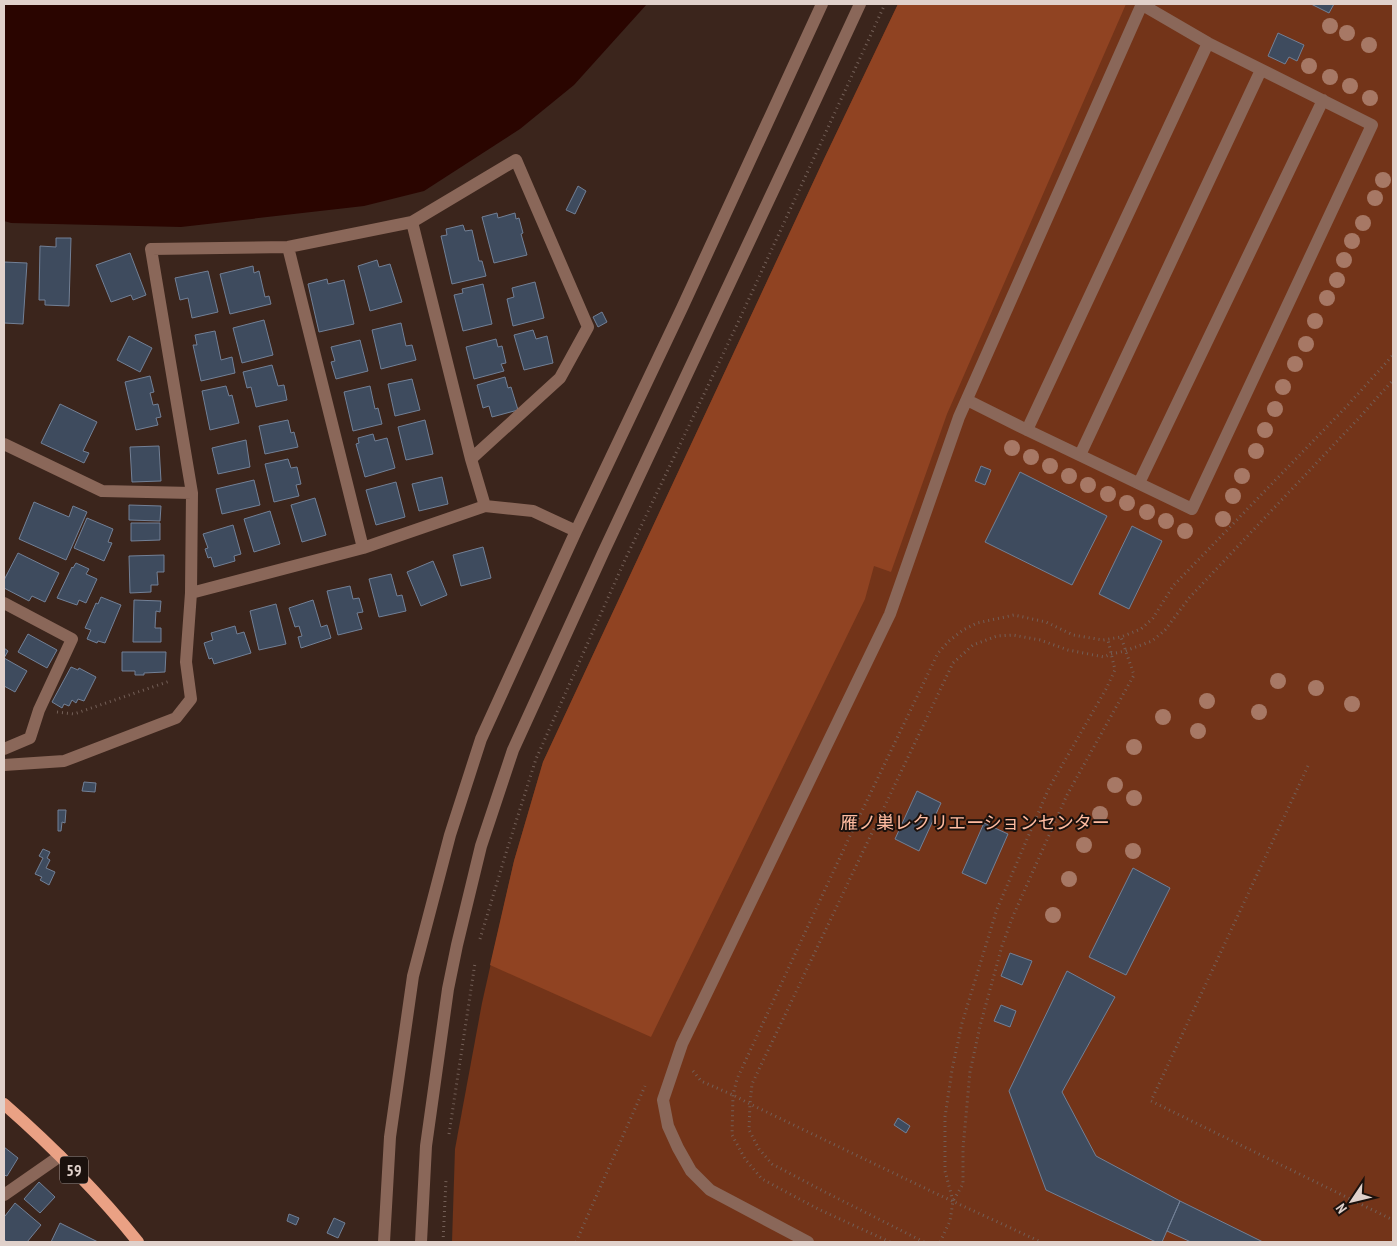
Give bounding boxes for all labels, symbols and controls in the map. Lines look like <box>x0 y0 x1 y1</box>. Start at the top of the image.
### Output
park label: 雁ノ巣レクリエーションセンター <box>840 811 1110 834</box>
road number: 59 <box>60 1156 88 1184</box>
north arrow <box>1327 1176 1377 1226</box>
text: N <box>1332 1200 1351 1217</box>

